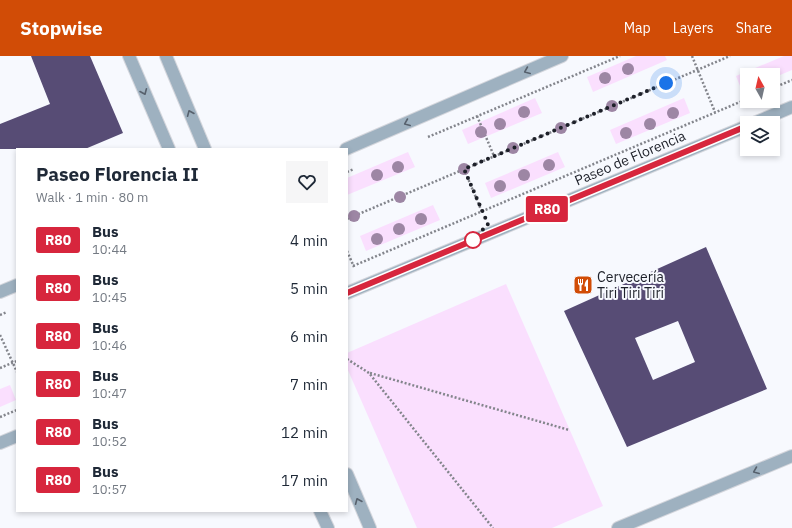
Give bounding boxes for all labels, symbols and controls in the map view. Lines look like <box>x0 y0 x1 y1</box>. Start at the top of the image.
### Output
text: Stopwise <box>20 16 103 40</box>
text: Map <box>624 19 651 37</box>
text: Layers <box>673 19 714 37</box>
text: Share <box>736 19 772 37</box>
one-way arrow <box>523 67 530 75</box>
north arrow <box>740 68 780 108</box>
map controls <box>740 68 780 156</box>
your location <box>656 73 676 93</box>
one-way arrow <box>139 87 147 95</box>
one-way arrow <box>186 110 194 117</box>
button: layers <box>740 116 780 156</box>
one-way arrow <box>404 118 411 126</box>
street label: Paseo de Florencia <box>572 126 689 189</box>
button: heart <box>286 161 328 203</box>
text: Paseo Florencia II <box>36 162 199 186</box>
text: Walk · 1 min · 80 m <box>36 189 148 206</box>
line badge: R80 <box>524 196 570 222</box>
text: R80 <box>534 200 560 218</box>
text: Bus <box>92 222 119 241</box>
text: R80 <box>45 231 71 249</box>
text: 4 min <box>290 231 328 250</box>
unlabelled marker <box>464 231 482 249</box>
text: 10:44 <box>92 241 127 258</box>
place label: Cervecería Tiri Tiri Tiri <box>597 268 664 302</box>
text: Bus <box>92 270 119 289</box>
restaurant icon: Cervecería Tiri Tiri Tiri <box>572 274 594 296</box>
text: R80 <box>45 279 71 297</box>
text: 5 min <box>290 279 328 298</box>
text: 10:45 <box>92 289 127 306</box>
text: Bus <box>92 318 119 337</box>
text: R80 <box>45 327 71 345</box>
text: 6 min <box>290 327 328 346</box>
text: 10:46 <box>92 337 127 354</box>
text: Bus <box>92 366 119 385</box>
text: R80 <box>45 375 71 393</box>
text: 7 min <box>290 375 328 394</box>
text: 10:47 <box>92 385 127 402</box>
text: Bus <box>92 414 119 433</box>
text: R80 <box>45 423 71 441</box>
text: 12 min <box>281 423 328 442</box>
text: 10:52 <box>92 433 127 450</box>
text: Bus <box>92 462 119 481</box>
one-way arrow <box>752 466 760 474</box>
text: R80 <box>45 471 71 489</box>
text: 17 min <box>281 471 328 490</box>
text: 10:57 <box>92 481 127 498</box>
one-way arrow <box>355 497 363 504</box>

